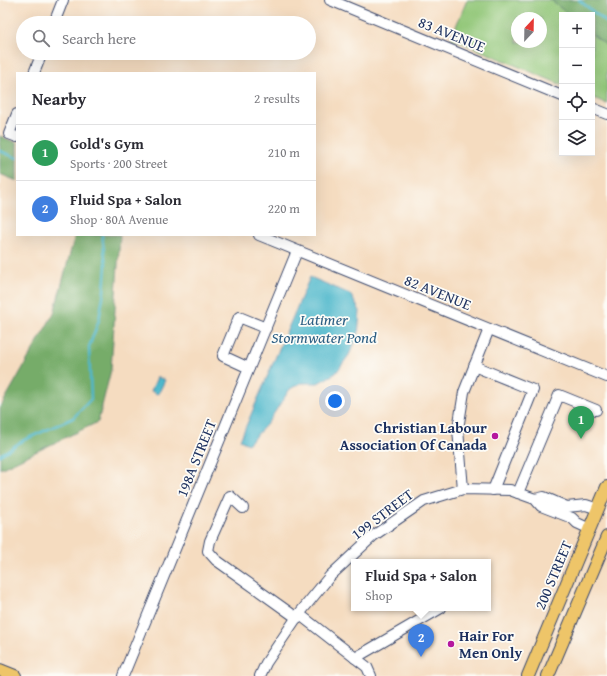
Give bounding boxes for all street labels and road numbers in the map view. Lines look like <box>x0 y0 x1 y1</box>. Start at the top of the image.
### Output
street label: 83 AVENUE <box>415 11 489 57</box>
street label: 82 AVENUE <box>401 269 475 315</box>
street label: 198A STREET <box>171 416 221 500</box>
street label: 199 STREET <box>347 483 418 544</box>
street label: 200 STREET <box>529 537 577 613</box>

